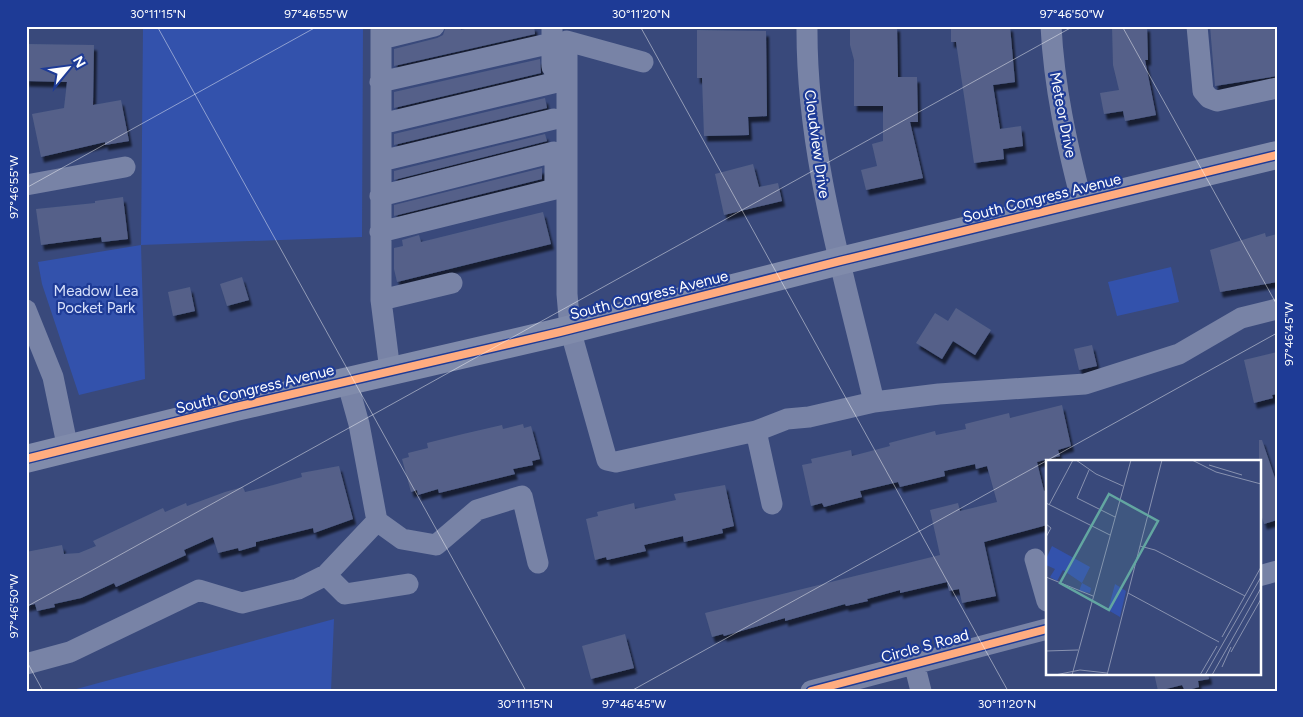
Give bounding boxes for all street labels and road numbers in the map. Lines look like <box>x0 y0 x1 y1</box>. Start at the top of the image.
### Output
street label: Meteor Drive <box>1046 71 1080 159</box>
street label: Cloudview Drive <box>800 89 834 199</box>
street label: South Congress Avenue <box>961 170 1123 226</box>
street label: South Congress Avenue <box>568 267 730 323</box>
street label: South Congress Avenue <box>174 361 336 417</box>
street label: Circle S Road <box>879 626 971 666</box>

